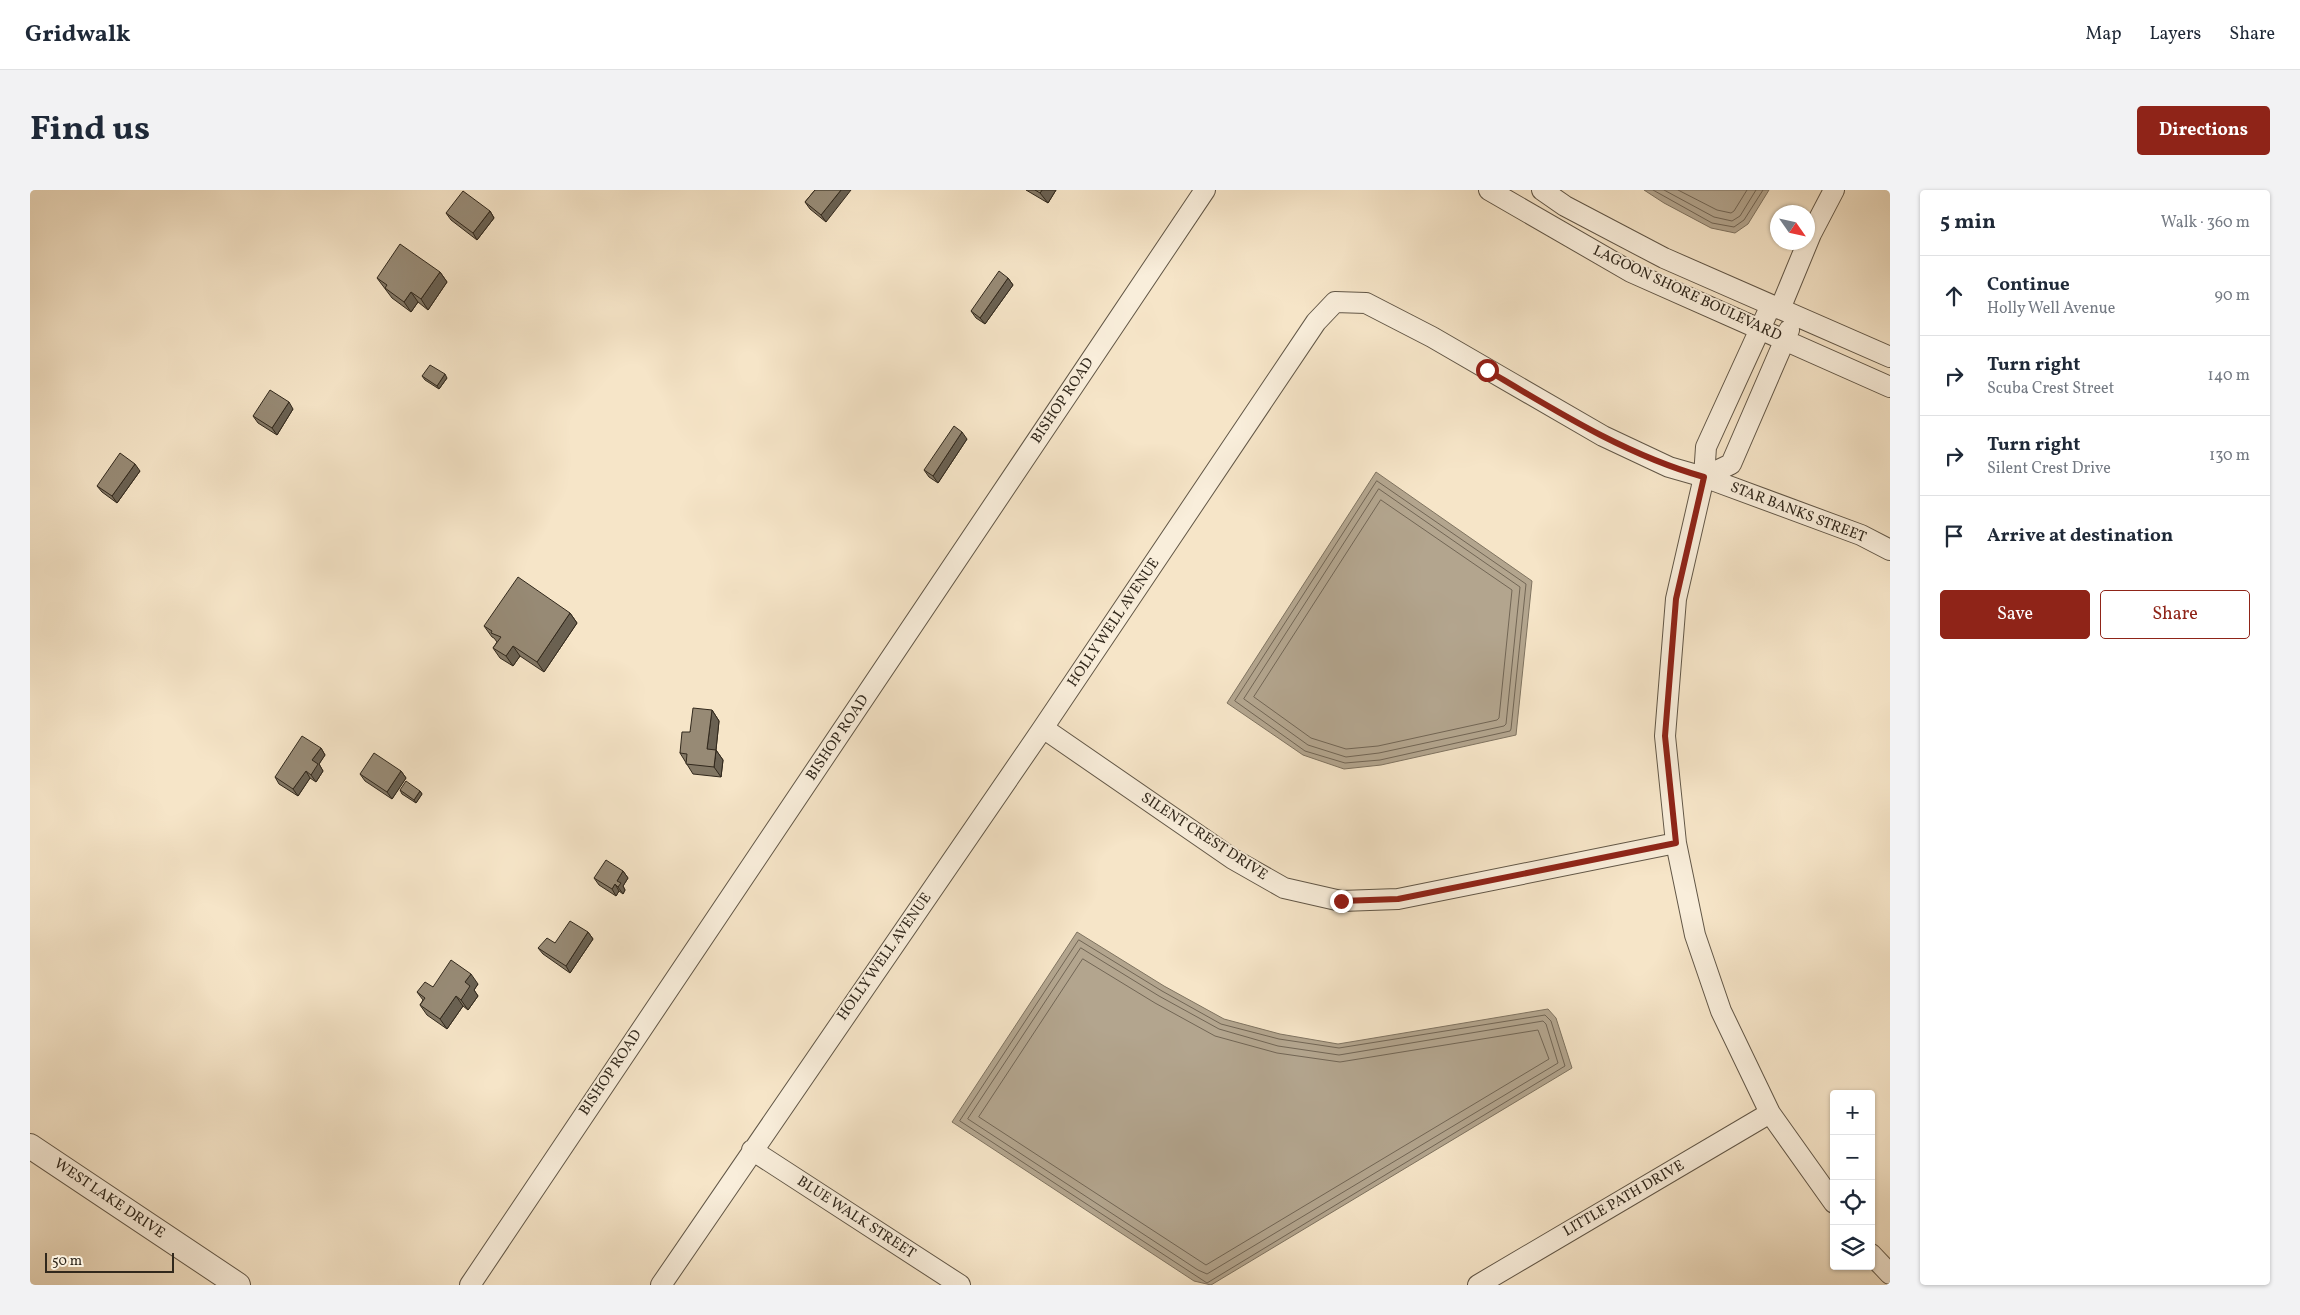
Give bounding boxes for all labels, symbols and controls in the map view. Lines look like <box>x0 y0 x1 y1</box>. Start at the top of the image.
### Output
text: Gridwalk <box>25 18 131 52</box>
text: Map <box>2085 22 2121 47</box>
text: Layers <box>2149 22 2201 47</box>
text: Share <box>2229 22 2275 47</box>
text: Find us <box>30 106 150 154</box>
button: Directions <box>2137 106 2270 155</box>
north arrow <box>1770 205 1815 250</box>
text: 5 min <box>1940 208 1996 237</box>
text: Walk · 360 m <box>2161 212 2250 234</box>
street label: LAGOON SHORE BOULEVARD <box>1589 241 1785 347</box>
text: Continue <box>1987 272 2070 298</box>
icon: ahead <box>1940 282 1968 310</box>
text: 90 m <box>2214 285 2250 307</box>
text: Holly Well Avenue <box>1987 298 2115 320</box>
text: Turn right <box>1987 352 2080 378</box>
street label: BISHOP ROAD <box>1027 354 1100 448</box>
route start <box>1476 359 1499 382</box>
icon: right <box>1940 362 1968 390</box>
text: 140 m <box>2208 365 2250 387</box>
text: Scuba Crest Street <box>1987 378 2114 400</box>
text: Turn right <box>1987 432 2080 458</box>
icon: right <box>1940 442 1968 470</box>
text: 130 m <box>2209 445 2250 467</box>
text: Silent Crest Drive <box>1987 458 2111 480</box>
street label: STAR BANKS STREET <box>1727 477 1869 549</box>
icon: arrive <box>1940 522 1968 550</box>
text: Arrive at destination <box>1987 523 2173 549</box>
street label: HOLLY WELL AVENUE <box>1063 554 1165 692</box>
button: Save <box>1940 590 2090 639</box>
button: Share <box>2100 590 2250 639</box>
street label: BISHOP ROAD <box>802 691 875 785</box>
street label: SILENT CREST DRIVE <box>1136 788 1272 886</box>
street label: HOLLY WELL AVENUE <box>833 889 937 1025</box>
route end <box>1330 890 1353 913</box>
street label: BISHOP ROAD <box>575 1026 648 1120</box>
map controls <box>1830 1090 1875 1270</box>
button: + <box>1830 1090 1875 1135</box>
button: − <box>1830 1135 1875 1180</box>
street label: WEST LAKE DRIVE <box>49 1154 169 1244</box>
street label: LITTLE PATH DRIVE <box>1559 1156 1689 1242</box>
street label: BLUE WALK STREET <box>792 1172 920 1264</box>
button: locate <box>1830 1180 1875 1225</box>
button: layers <box>1830 1225 1875 1270</box>
scale bar <box>45 1250 174 1273</box>
text: 50 m <box>52 1252 82 1271</box>

